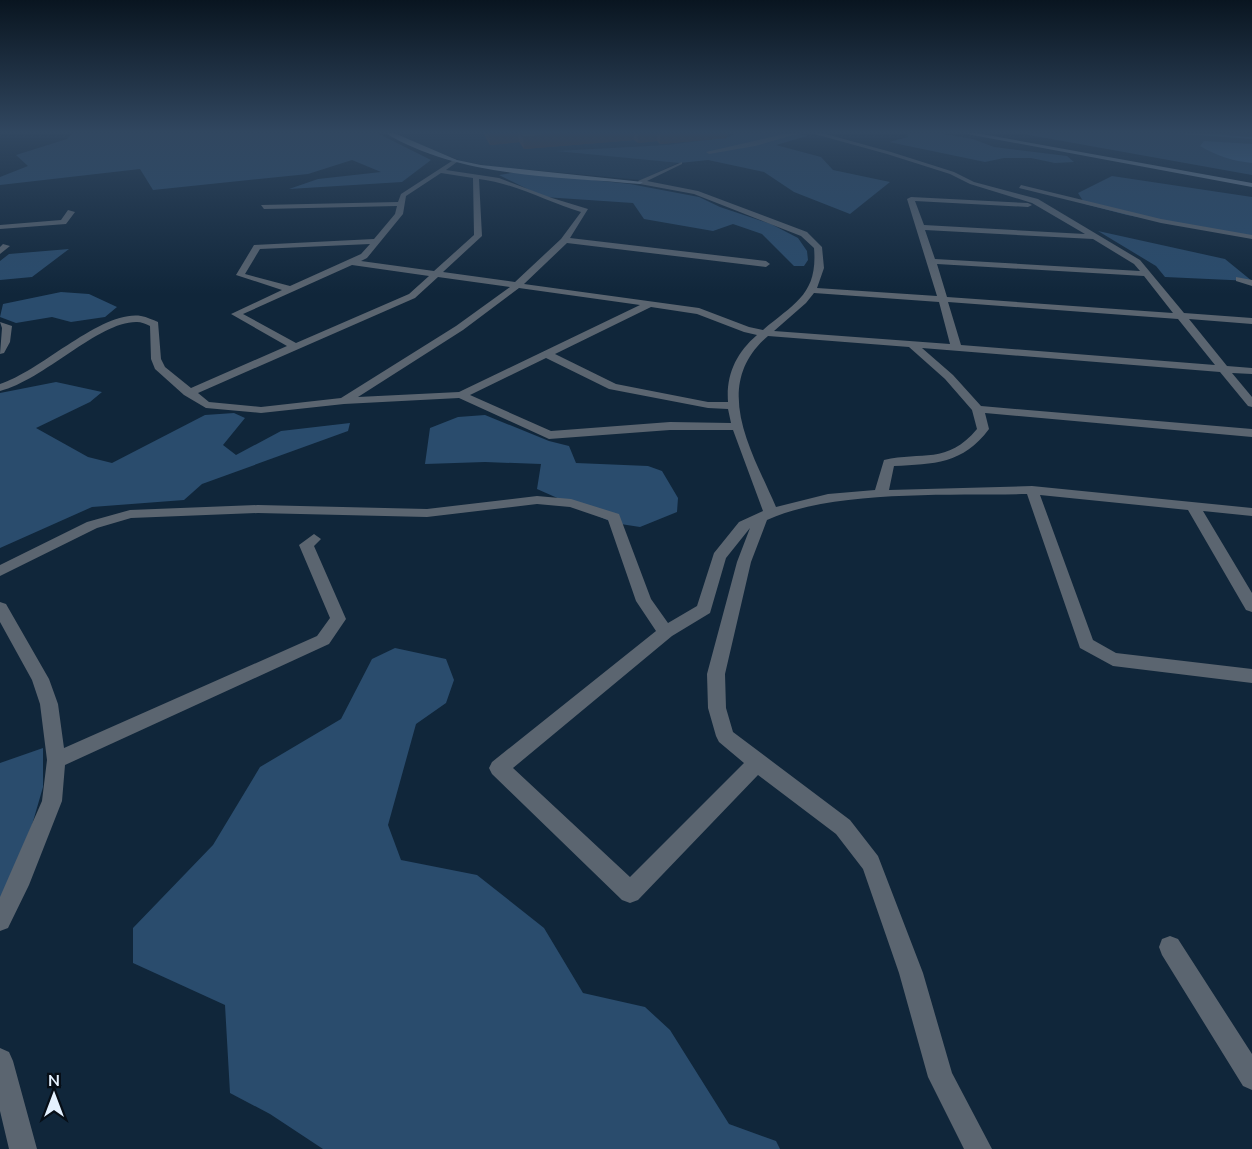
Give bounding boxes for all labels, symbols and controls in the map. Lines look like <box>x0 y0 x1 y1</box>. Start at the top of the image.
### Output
north arrow <box>24 1065 84 1125</box>
text: N <box>48 1070 60 1092</box>

